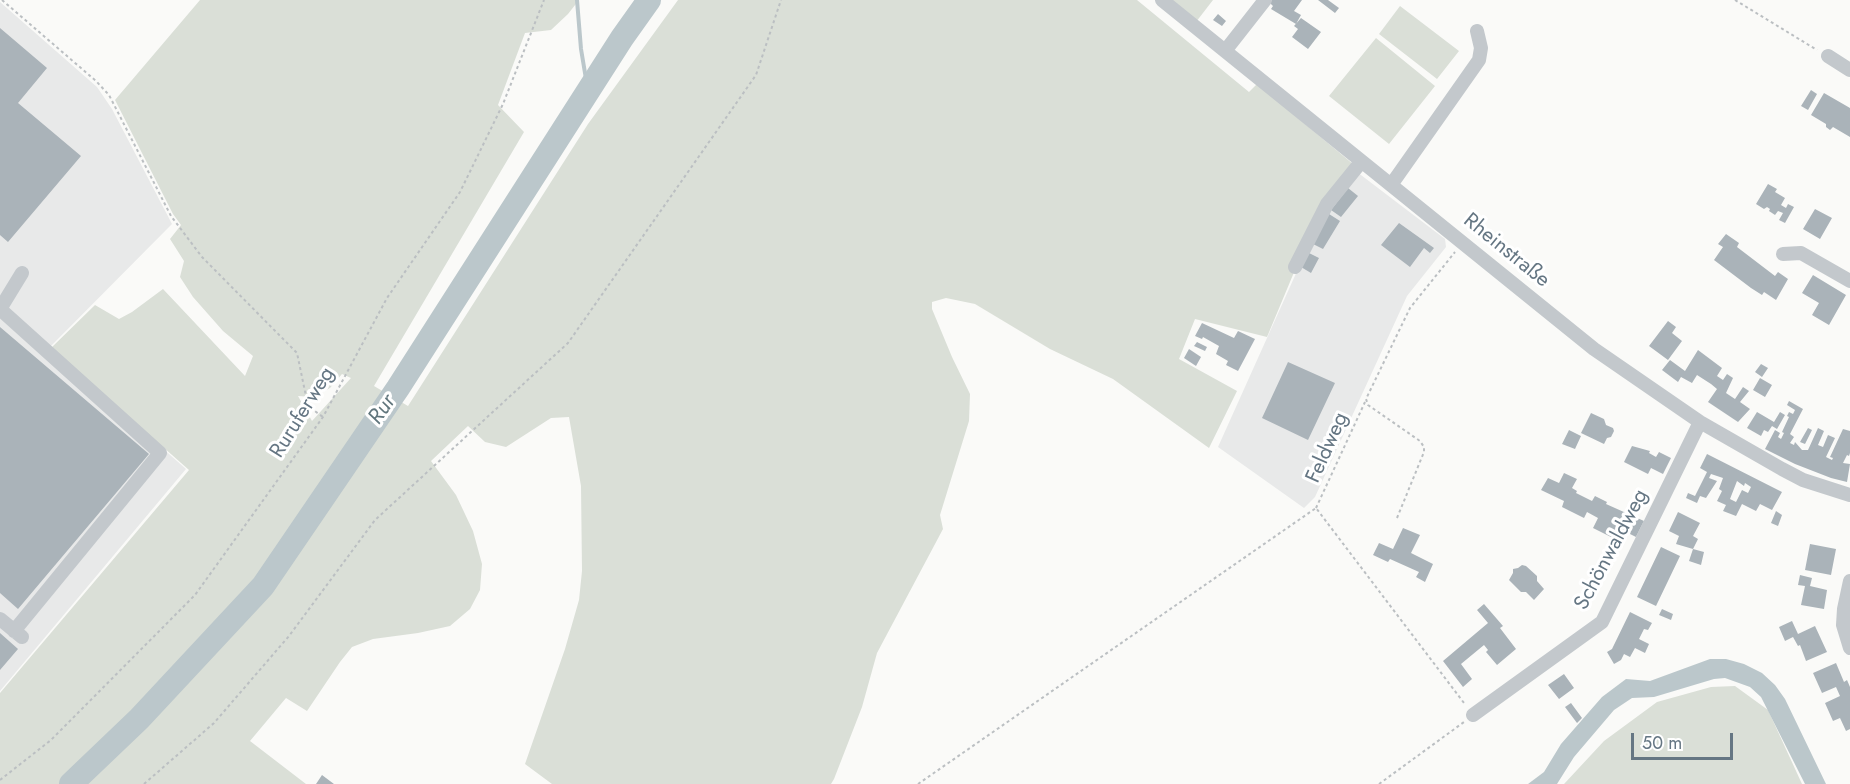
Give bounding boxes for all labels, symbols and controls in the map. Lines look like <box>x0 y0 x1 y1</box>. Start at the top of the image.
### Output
street label: Rheinstraße <box>1458 209 1554 293</box>
street label: Ruruferweg <box>265 363 341 463</box>
water label: Rur <box>364 390 402 430</box>
street label: Feldweg <box>1301 409 1355 487</box>
street label: Schönwaldweg <box>1570 485 1654 615</box>
scale bar <box>1634 721 1736 759</box>
text: 50 m <box>1642 730 1682 756</box>

